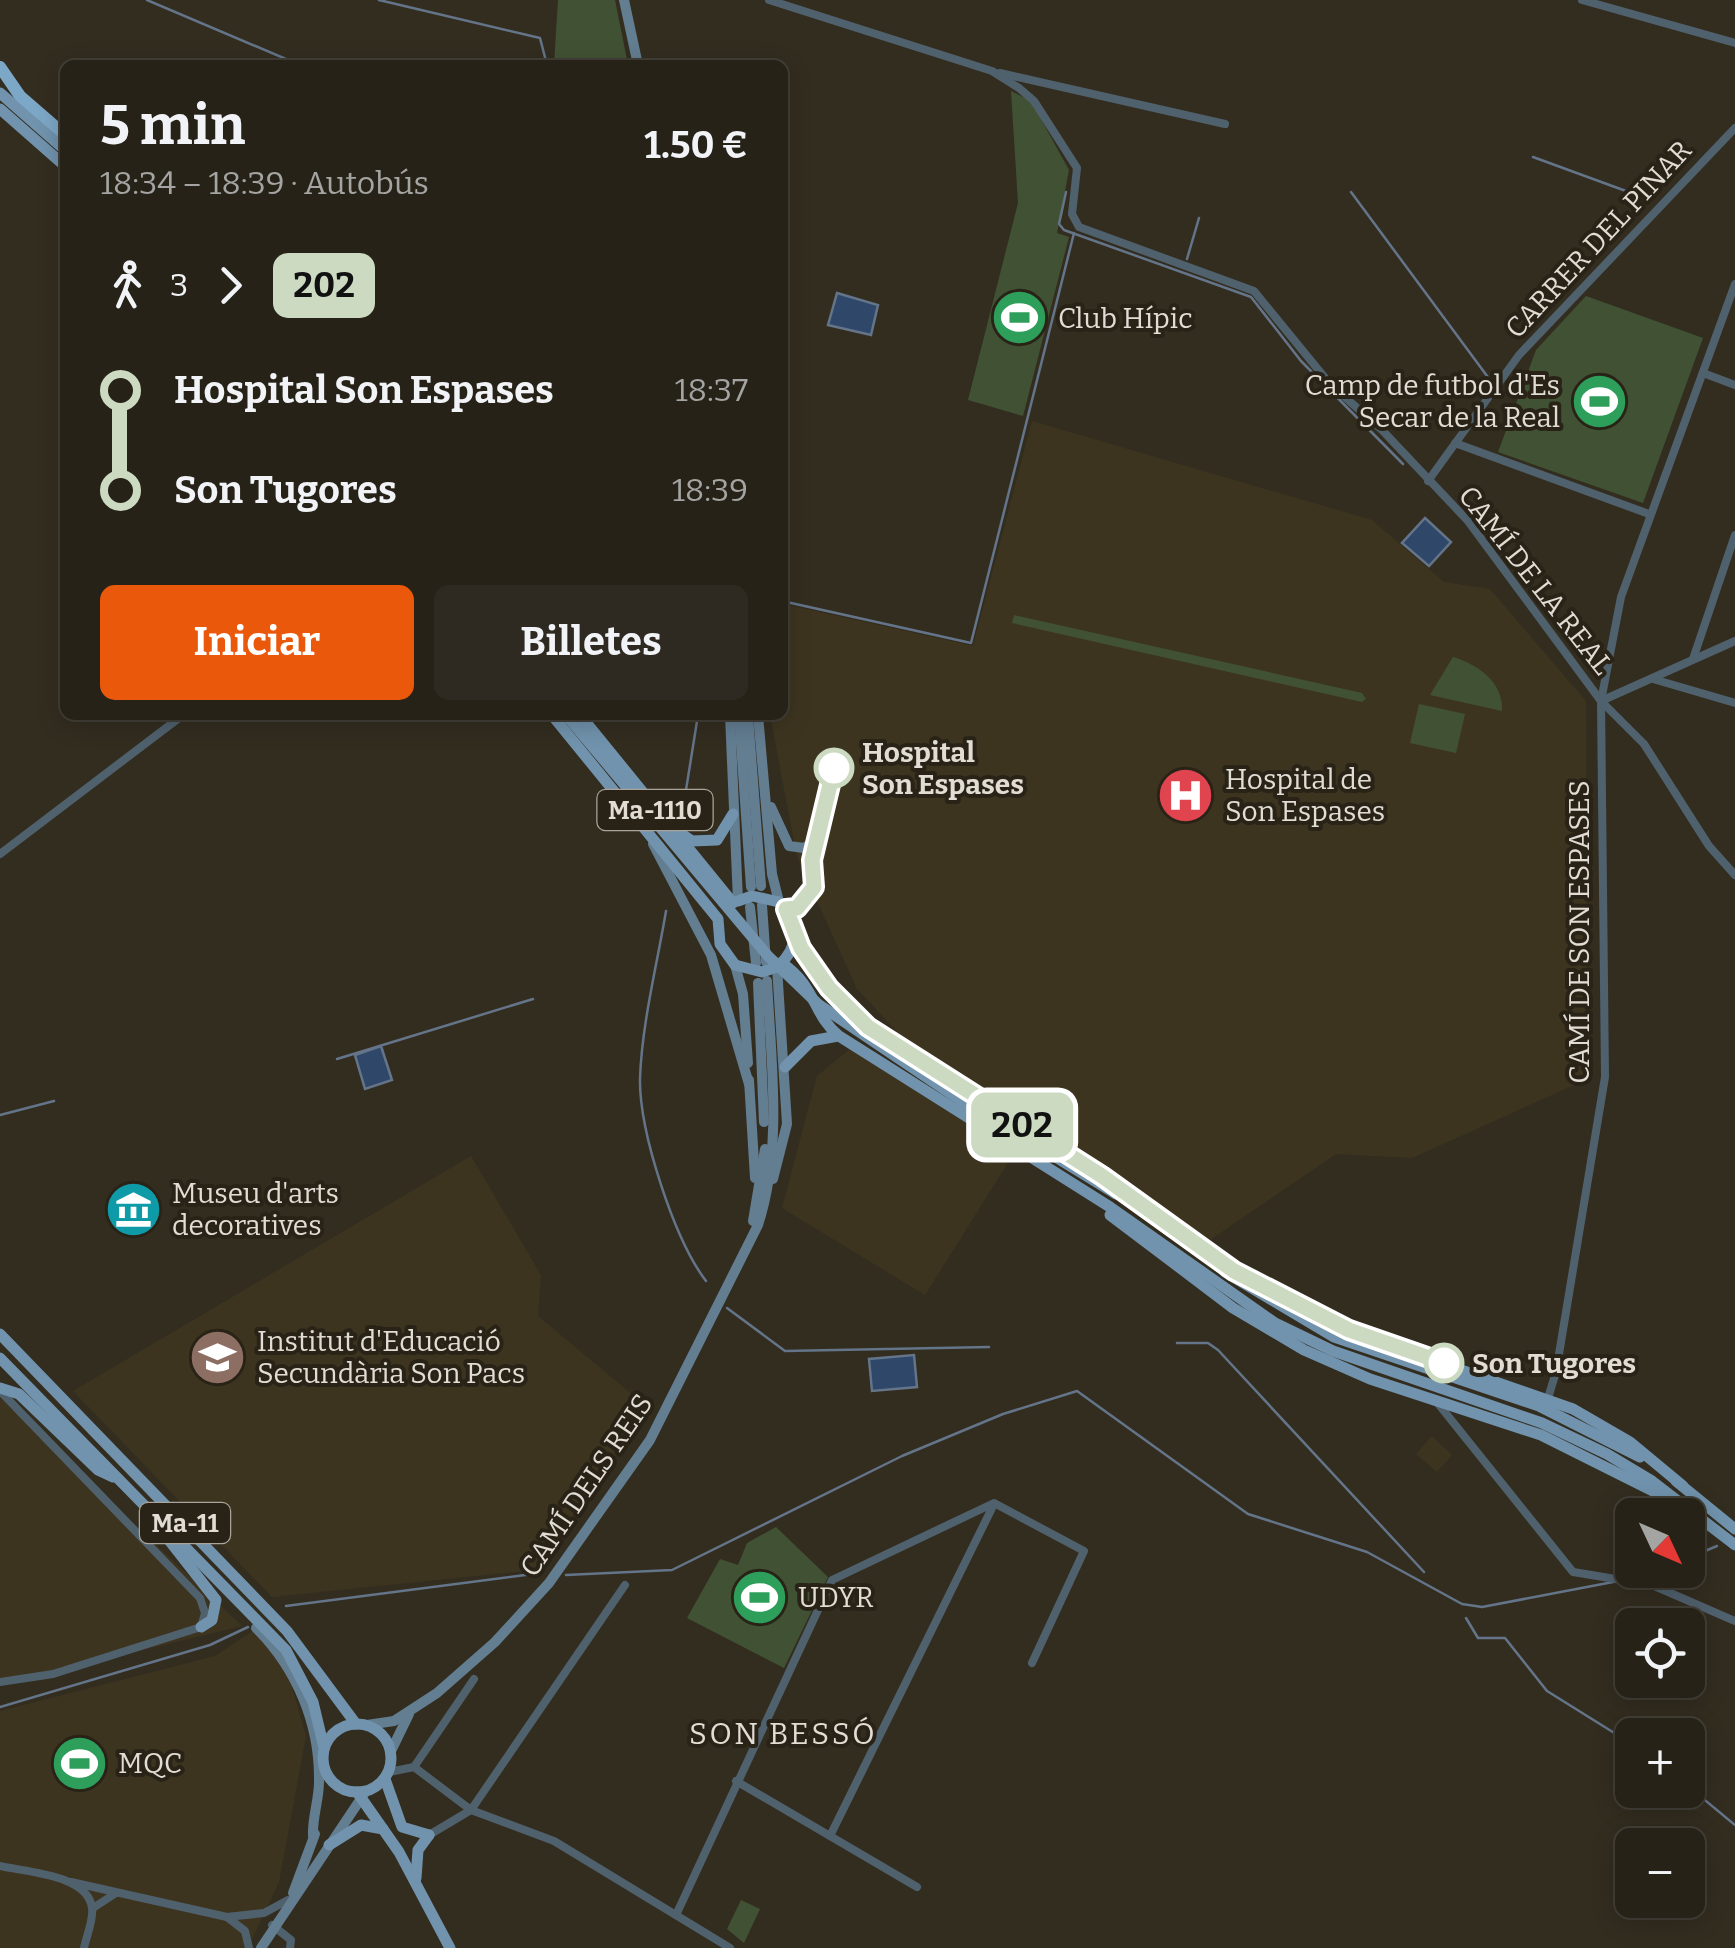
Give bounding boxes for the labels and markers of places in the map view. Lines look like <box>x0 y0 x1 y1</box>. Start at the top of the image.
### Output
sports icon: Club Hípic <box>989 288 1049 348</box>
place label: Club Hípic <box>1058 302 1193 335</box>
place label: Camp de futbol d'Es Secar de la Real <box>1305 369 1560 434</box>
sports icon: Camp de futbol d'Es Secar de la Real <box>1569 371 1629 431</box>
place label: Hospital Son Espases <box>862 736 1024 801</box>
marker: Hospital Son Espases <box>815 749 853 787</box>
place label: Hospital de Son Espases <box>1225 763 1385 828</box>
hospital icon: Hospital de Son Espases <box>1156 765 1216 825</box>
place label: Museu d'arts decoratives <box>172 1177 339 1242</box>
museum icon: Museu d'arts decoratives <box>103 1179 163 1239</box>
place label: Institut d'Educació Secundària Son Pacs <box>257 1325 525 1390</box>
school or university icon: Institut d'Educació Secundària Son Pacs <box>188 1327 248 1387</box>
marker: Son Tugores <box>1425 1344 1463 1382</box>
place label: Son Tugores <box>1472 1347 1636 1380</box>
sports icon: UDYR <box>729 1567 789 1627</box>
place label: UDYR <box>798 1581 874 1614</box>
sports icon: MQC <box>49 1733 109 1793</box>
place label: MQC <box>118 1747 182 1780</box>

